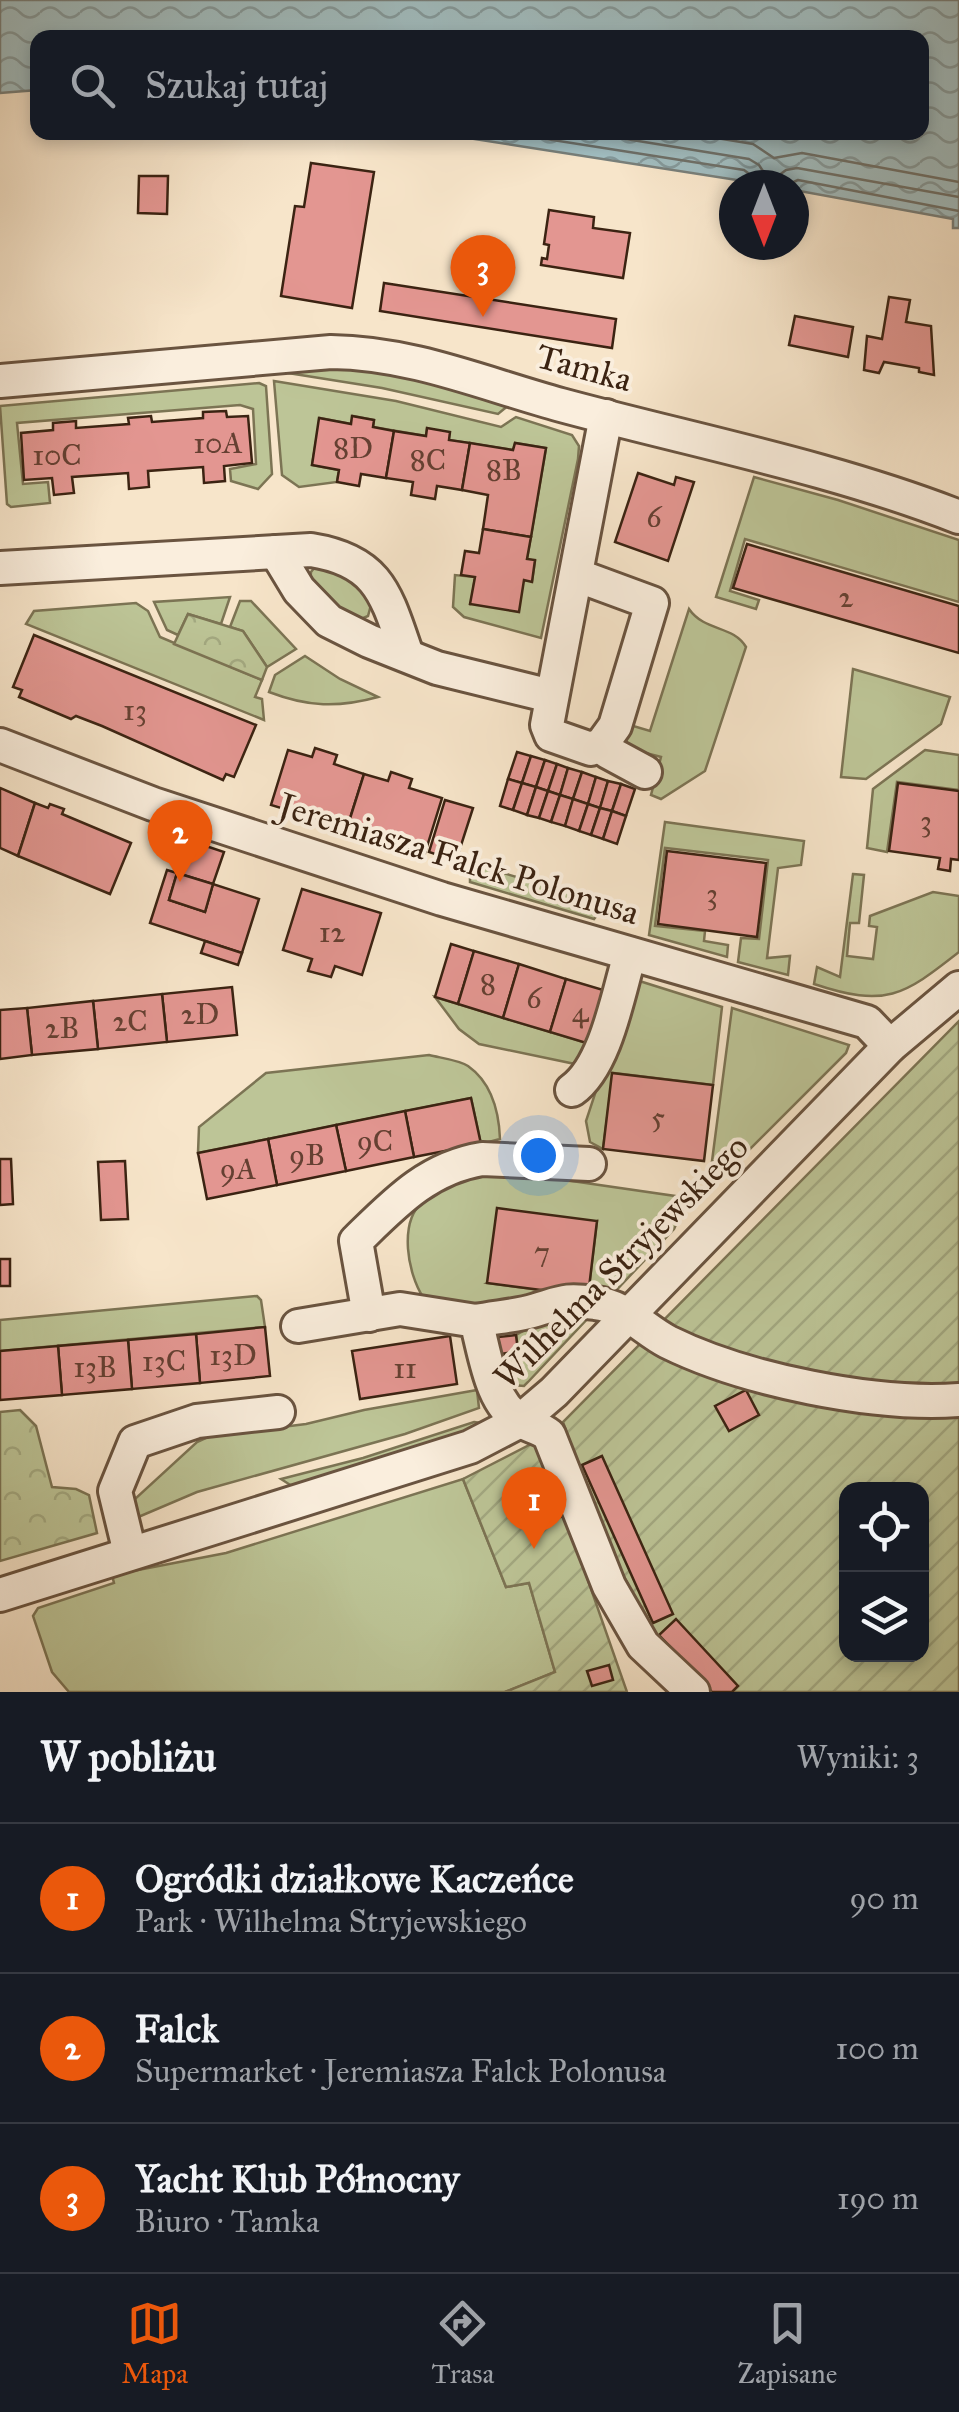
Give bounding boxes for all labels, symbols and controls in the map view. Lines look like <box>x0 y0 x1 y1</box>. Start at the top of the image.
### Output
search box <box>30 30 929 140</box>
icon: search <box>65 58 120 113</box>
text: Szukaj tutaj <box>145 62 328 108</box>
north arrow <box>719 170 809 260</box>
pin: 3 <box>450 234 516 317</box>
street label: Tamka <box>532 335 637 401</box>
house number: 10A <box>193 425 243 461</box>
house number: 8D <box>333 430 373 466</box>
house number: 10C <box>32 437 82 473</box>
house number: 8C <box>410 442 446 478</box>
house number: 8B <box>486 452 522 488</box>
house number: 6 <box>646 499 663 535</box>
house number: 2 <box>839 579 854 615</box>
house number: 13 <box>123 692 147 728</box>
street label: Jeremiasza Falck Polonusa <box>270 783 645 934</box>
pin: 2 <box>148 800 212 882</box>
house number: 3 <box>920 803 932 839</box>
house number: 3 <box>706 876 718 912</box>
house number: 12 <box>319 914 346 950</box>
house number: 8 <box>480 966 496 1002</box>
house number: 6 <box>526 980 543 1016</box>
house number: 4 <box>572 994 590 1030</box>
house number: 2D <box>181 996 219 1032</box>
house number: 2C <box>112 1003 148 1039</box>
house number: 2B <box>45 1010 79 1046</box>
house number: 5 <box>651 1099 665 1135</box>
house number: 9C <box>357 1123 393 1160</box>
street label: Wilhelma Stryjewskiego <box>485 1126 757 1398</box>
your location <box>513 1130 564 1181</box>
house number: 9B <box>289 1137 325 1174</box>
house number: 9A <box>220 1151 256 1188</box>
house number: 7 <box>534 1234 550 1270</box>
house number: 13D <box>209 1337 257 1373</box>
house number: 13C <box>142 1343 186 1379</box>
house number: 13B <box>73 1349 117 1385</box>
house number: 11 <box>393 1350 417 1386</box>
pin: 1 <box>502 1466 566 1549</box>
map controls <box>839 1482 929 1662</box>
button: locate <box>839 1482 929 1572</box>
button: layers <box>839 1572 929 1662</box>
text: W pobliżu <box>40 1731 216 1783</box>
text: Wyniki: 3 <box>797 1738 919 1777</box>
text: Ogródki działkowe Kaczeńce <box>135 1856 574 1902</box>
text: 1 <box>66 1879 79 1918</box>
text: 90 m <box>849 1879 919 1918</box>
text: Park · Wilhelma Stryjewskiego <box>135 1902 527 1941</box>
text: Falck <box>135 2006 219 2052</box>
text: 2 <box>65 2029 80 2068</box>
text: 100 m <box>835 2029 919 2068</box>
text: Supermarket · Jeremiasza Falck Polonusa <box>135 2052 666 2091</box>
text: Yacht Klub Północny <box>135 2156 460 2202</box>
text: 3 <box>66 2179 79 2218</box>
text: 190 m <box>837 2179 919 2218</box>
text: Biuro · Tamka <box>135 2202 319 2241</box>
tab: Mapa <box>122 2296 188 2391</box>
tab: Trasa <box>431 2296 494 2391</box>
tab: Zapisane <box>738 2296 837 2391</box>

